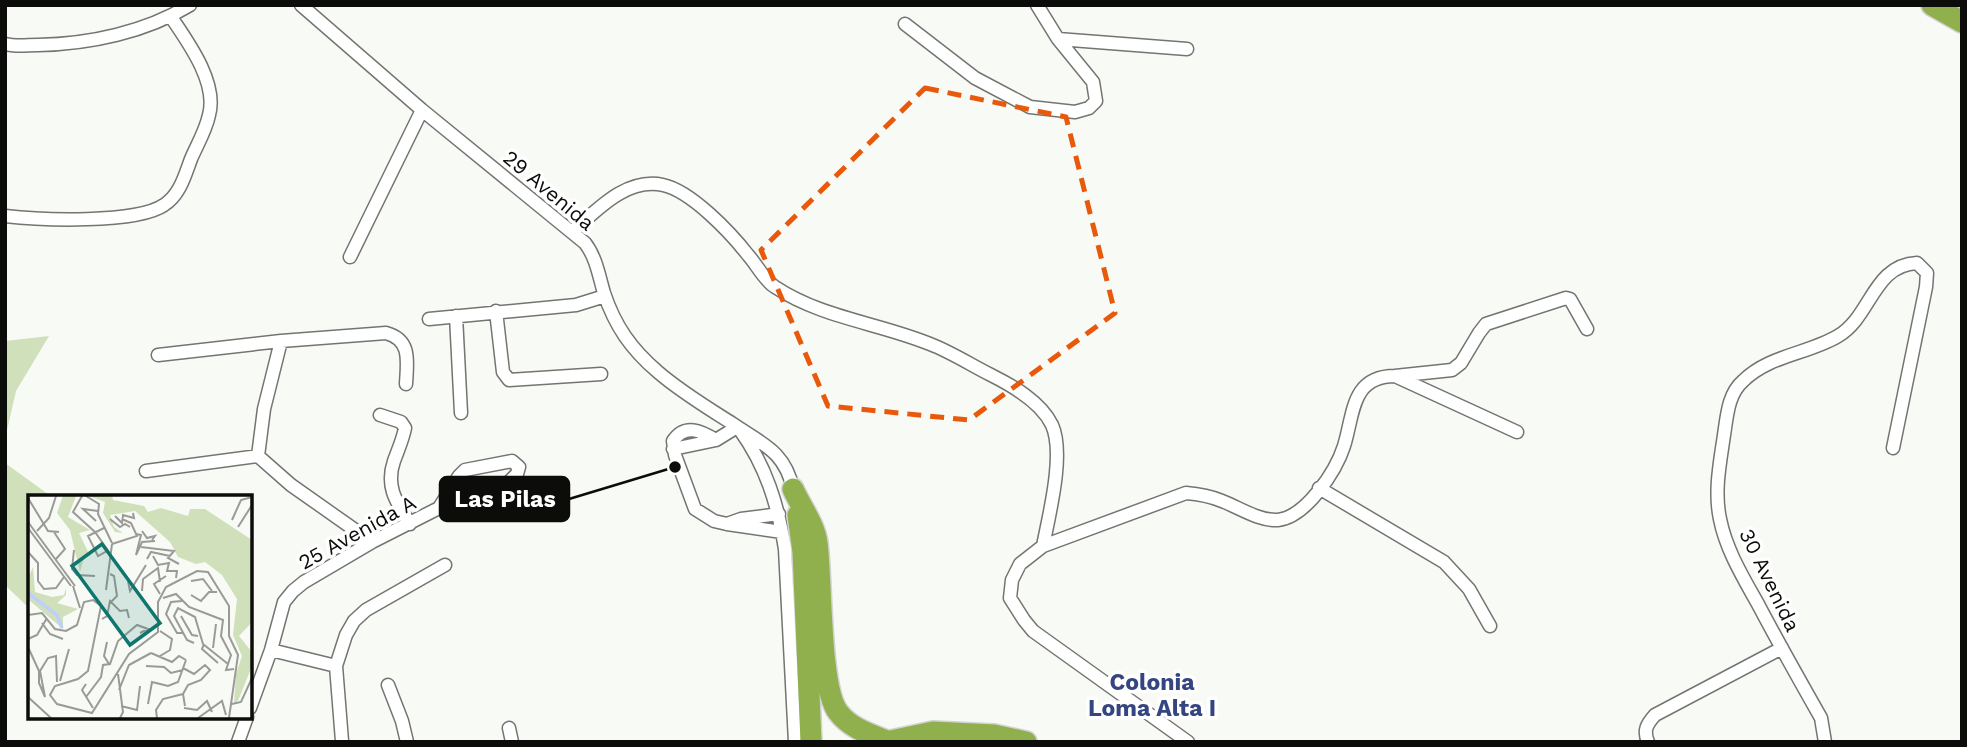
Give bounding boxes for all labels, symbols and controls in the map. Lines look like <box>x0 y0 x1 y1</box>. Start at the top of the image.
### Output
street label: 29 Avenida <box>498 145 600 235</box>
callout: Las Pilas <box>440 477 569 521</box>
text: Las Pilas <box>454 486 556 513</box>
street label: 25 Avenida A <box>294 489 420 575</box>
inset map <box>28 495 252 719</box>
street label: 30 Avenida <box>1734 524 1806 636</box>
district label: Colonia Loma Alta I <box>1088 669 1216 722</box>

